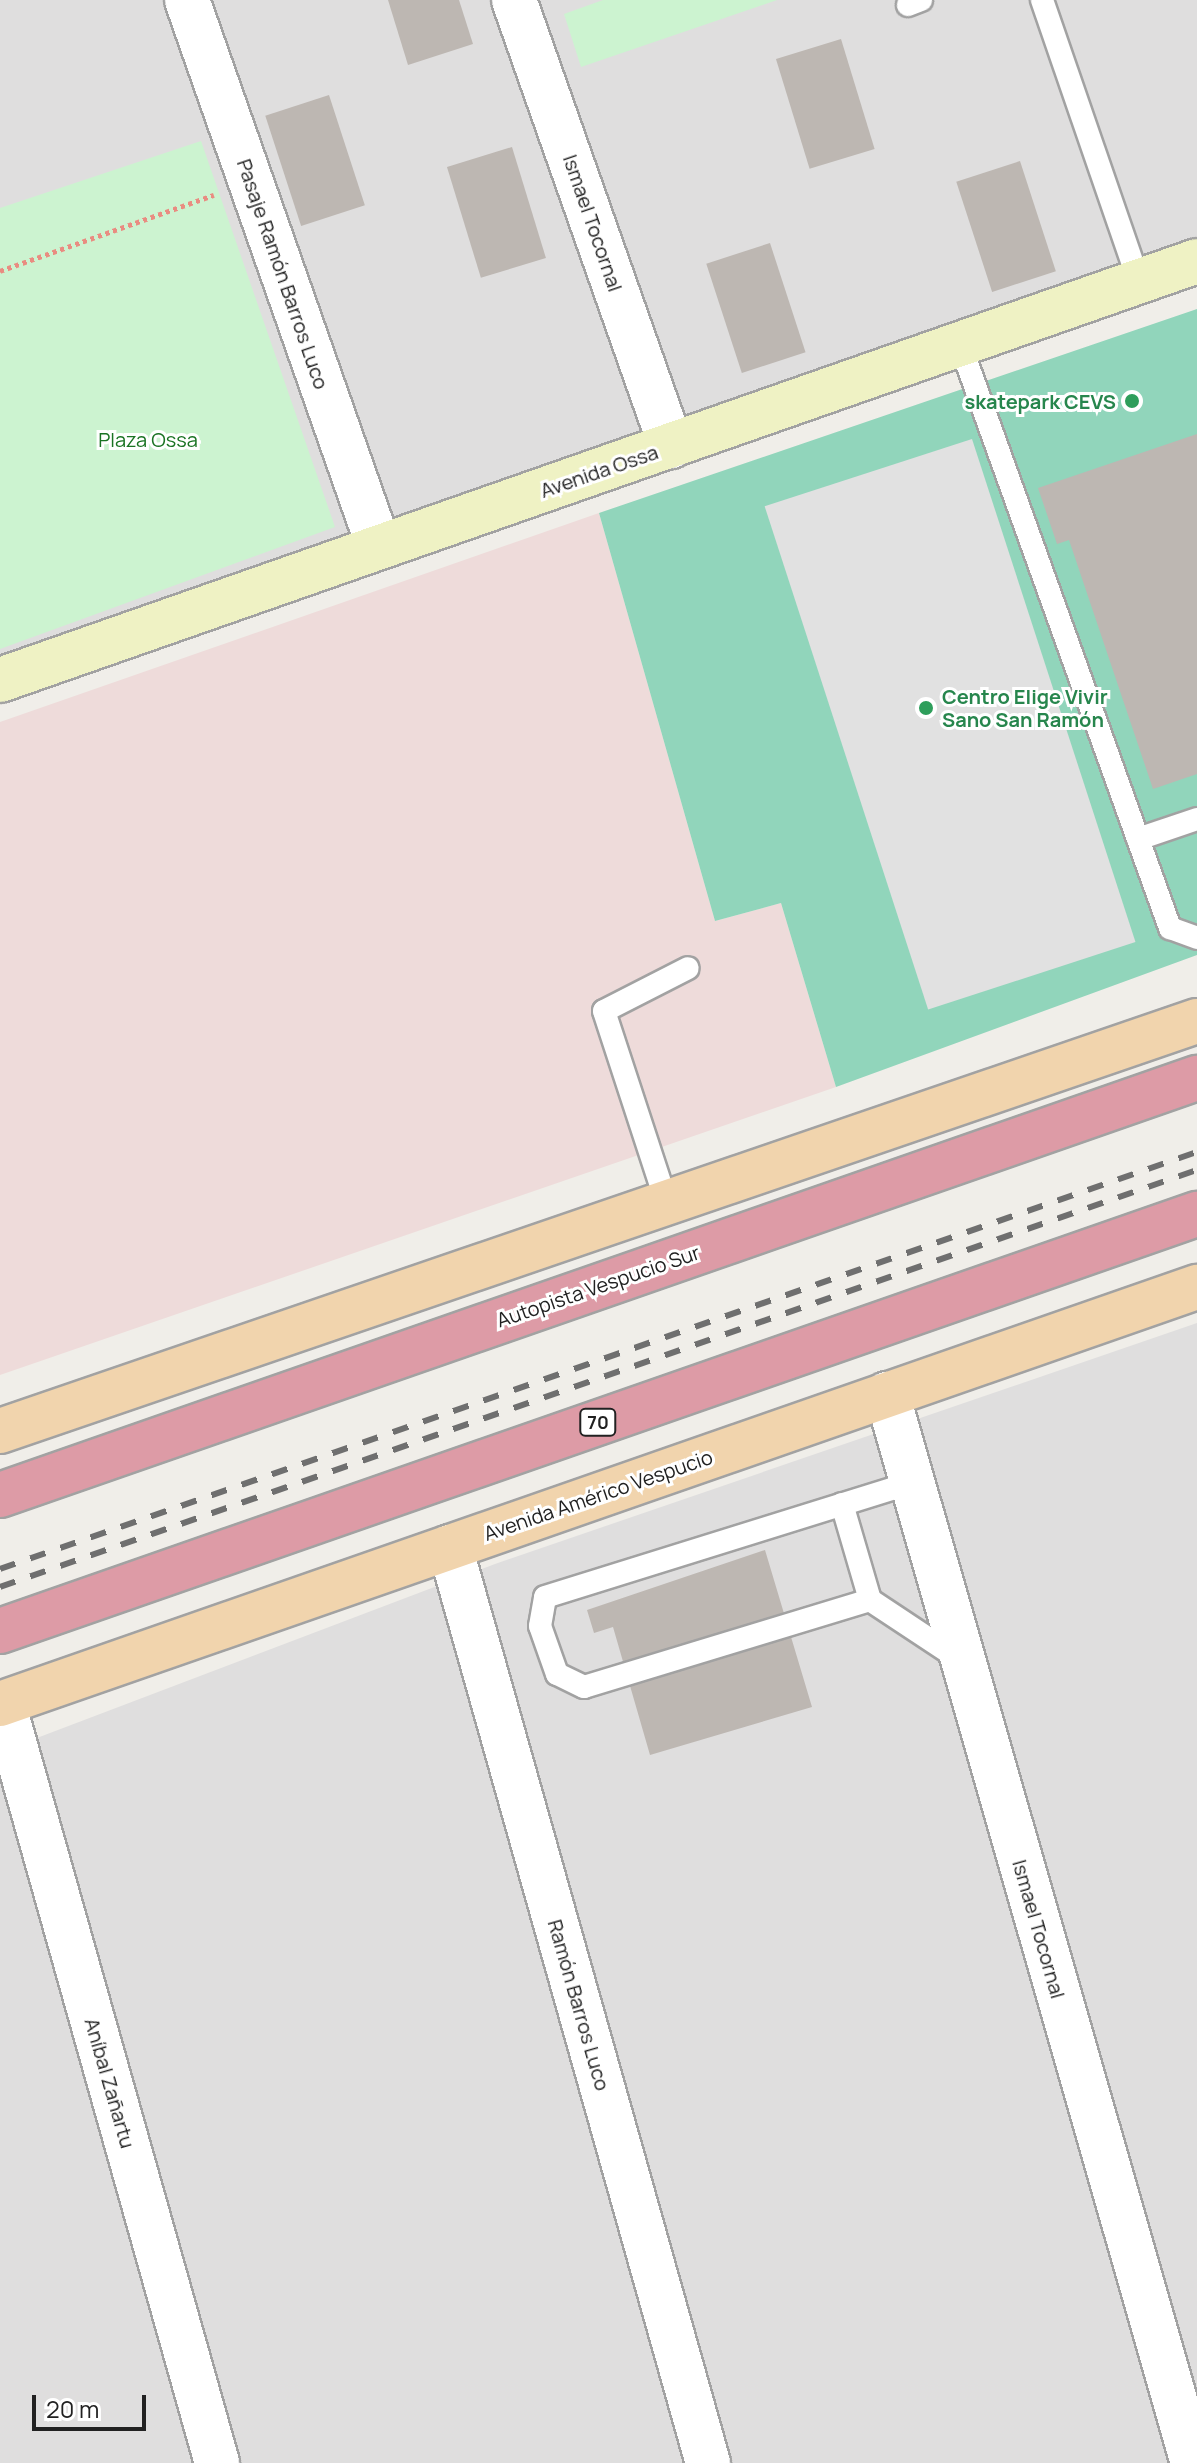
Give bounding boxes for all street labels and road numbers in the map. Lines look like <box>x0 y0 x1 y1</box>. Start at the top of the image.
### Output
street label: Ismael Tocornal <box>558 151 628 295</box>
street label: Pasaje Ramón Barros Luco <box>232 156 334 392</box>
street label: Avenida Ossa <box>537 440 661 502</box>
street label: Autopista Vespucio Sur <box>493 1240 703 1332</box>
road number: 70 <box>578 1408 618 1436</box>
street label: Avenida Américo Vespucio <box>480 1445 716 1545</box>
street label: Ismael Tocornal <box>1008 1857 1070 2001</box>
street label: Ramón Barros Luco <box>543 1917 615 2093</box>
street label: Aníbal Zañartu <box>80 2015 140 2151</box>

